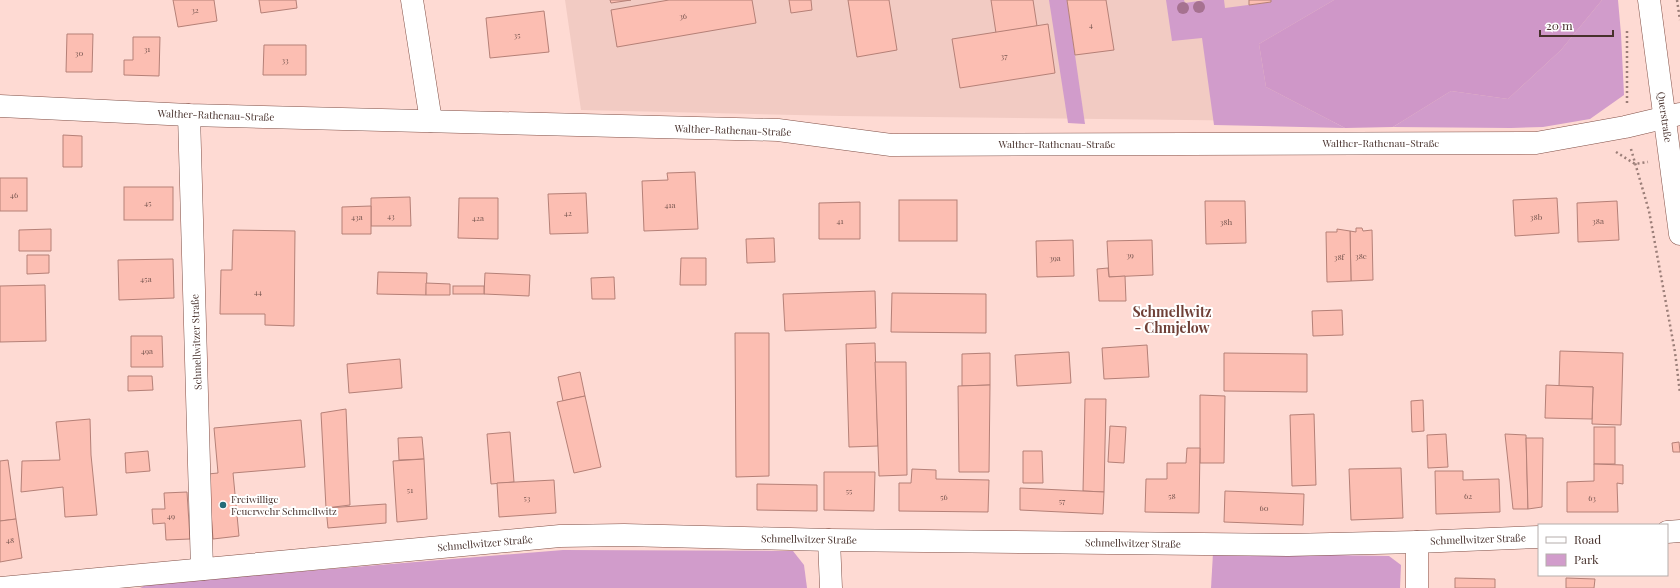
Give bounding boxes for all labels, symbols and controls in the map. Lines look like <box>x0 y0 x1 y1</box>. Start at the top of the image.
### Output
house number: 32 <box>191 4 199 15</box>
house number: 36 <box>679 10 687 21</box>
scale bar <box>1540 12 1613 38</box>
text: 20 m <box>1546 17 1573 33</box>
house number: 4 <box>1089 19 1093 30</box>
house number: 35 <box>514 29 520 40</box>
house number: 31 <box>144 43 150 54</box>
house number: 30 <box>75 47 83 58</box>
house number: 37 <box>1001 50 1008 61</box>
house number: 33 <box>281 54 289 65</box>
street label: Querstraße <box>1655 91 1675 143</box>
street label: Walther-Rathenau-Straße <box>156 106 275 124</box>
street label: Walther-Rathenau-Straße <box>673 121 792 139</box>
street label: Walther-Rathenau-Straße <box>1322 136 1439 150</box>
street label: Walther-Rathenau-Straße <box>998 137 1115 151</box>
house number: 46 <box>10 189 18 200</box>
house number: 45 <box>144 197 152 208</box>
house number: 41a <box>665 199 675 210</box>
house number: 42 <box>564 207 572 218</box>
house number: 43 <box>387 210 395 221</box>
house number: 43a <box>351 211 363 222</box>
house number: 38b <box>1530 211 1543 222</box>
house number: 42a <box>472 212 484 223</box>
house number: 41 <box>837 215 843 226</box>
house number: 38a <box>1592 215 1604 226</box>
house number: 38h <box>1220 216 1233 227</box>
house number: 39 <box>1126 249 1134 260</box>
house number: 38e <box>1355 250 1367 261</box>
house number: 38f <box>1334 251 1346 262</box>
house number: 39a <box>1049 252 1061 263</box>
house number: 45a <box>140 273 152 284</box>
house number: 44 <box>254 286 262 297</box>
street label: Schmellwitzer Straße <box>187 294 205 390</box>
district label: Schmellwitz - Chmjelow <box>1132 302 1212 337</box>
house number: 49a <box>141 345 153 356</box>
house number: 51 <box>407 484 413 495</box>
house number: 55 <box>846 485 852 496</box>
house number: 58 <box>1168 490 1176 501</box>
house number: 62 <box>1464 490 1472 501</box>
house number: 56 <box>940 491 948 502</box>
place label: Freiwillige Feuerwehr Schmellwitz <box>231 492 337 518</box>
house number: 53 <box>524 492 531 503</box>
house number: 63 <box>1588 492 1596 503</box>
house number: 57 <box>1059 495 1066 506</box>
marker: Freiwillige Feuerwehr Schmellwitz <box>218 500 228 510</box>
house number: 60 <box>1260 502 1269 513</box>
house number: 49 <box>167 510 175 521</box>
legend <box>1538 524 1668 576</box>
street label: Schmellwitzer Straße <box>1430 530 1526 548</box>
street label: Schmellwitzer Straße <box>761 531 857 547</box>
text: Road <box>1574 531 1601 547</box>
street label: Schmellwitzer Straße <box>437 532 533 554</box>
house number: 48 <box>6 534 14 545</box>
street label: Schmellwitzer Straße <box>1085 535 1181 551</box>
text: Park <box>1574 551 1599 567</box>

